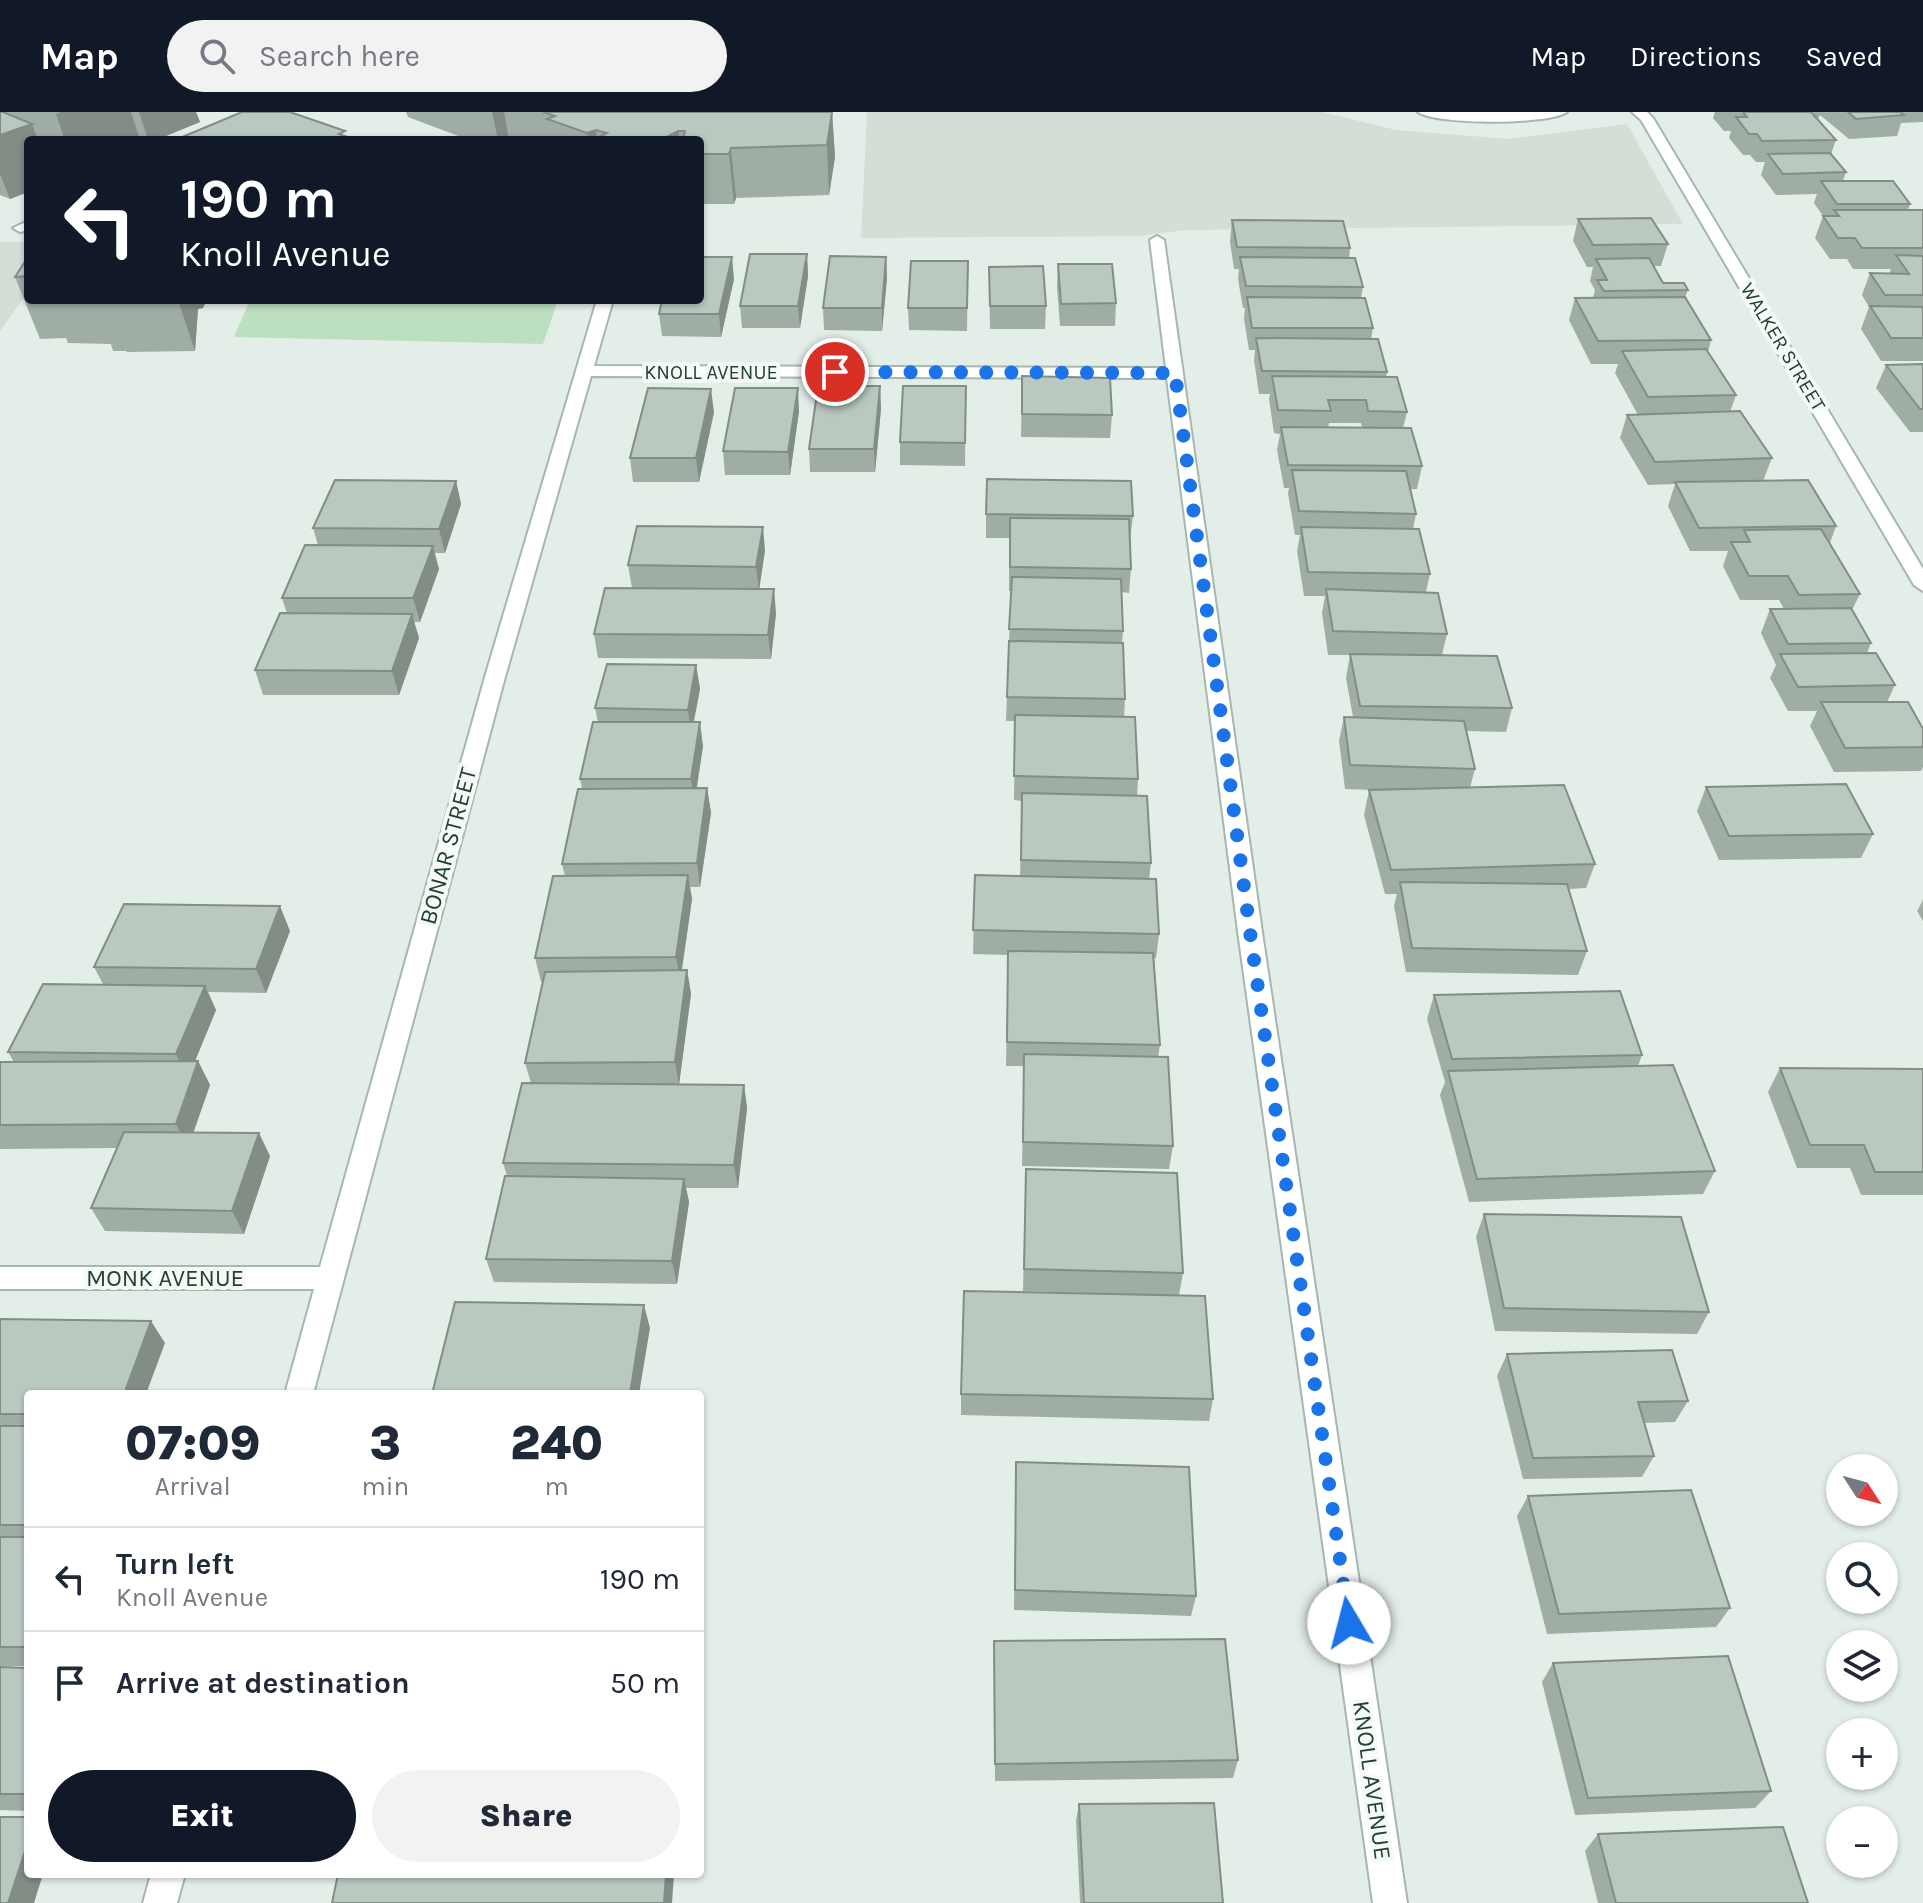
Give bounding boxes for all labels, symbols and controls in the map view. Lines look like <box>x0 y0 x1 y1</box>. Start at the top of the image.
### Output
search box <box>167 20 727 92</box>
text: Map <box>40 34 119 79</box>
icon: search <box>195 34 239 78</box>
text: Search here <box>259 38 420 74</box>
text: Map <box>1531 40 1586 73</box>
text: Directions <box>1630 40 1762 73</box>
text: Saved <box>1806 40 1883 73</box>
text: 190 m <box>180 166 337 231</box>
icon: left <box>48 168 152 272</box>
text: Knoll Avenue <box>180 233 390 275</box>
street label: WALKER STREET <box>1736 279 1830 415</box>
pin <box>801 338 869 406</box>
icon: arrive <box>813 350 857 394</box>
street label: KNOLL AVENUE <box>644 361 778 384</box>
street label: BONAR STREET <box>414 765 482 927</box>
street label: MONK AVENUE <box>86 1264 244 1292</box>
text: 07:09 <box>125 1415 261 1471</box>
text: 3 <box>370 1415 401 1471</box>
text: 240 <box>510 1415 603 1471</box>
north arrow <box>1826 1454 1898 1526</box>
map controls <box>1826 1454 1898 1878</box>
text: Arrival <box>155 1471 231 1502</box>
text: min <box>361 1471 409 1502</box>
text: m <box>544 1471 569 1502</box>
button: search <box>1826 1542 1898 1614</box>
text: Turn left <box>116 1546 234 1582</box>
icon: left <box>48 1557 92 1601</box>
text: 190 m <box>600 1561 680 1597</box>
position arrow <box>1307 1581 1391 1665</box>
text: Knoll Avenue <box>116 1582 268 1613</box>
button: layers <box>1826 1630 1898 1702</box>
icon: arrive <box>48 1661 92 1705</box>
text: Arrive at destination <box>116 1665 410 1701</box>
text: 50 m <box>610 1665 680 1701</box>
street label: KNOLL AVENUE <box>1347 1699 1397 1861</box>
button: + <box>1826 1718 1898 1790</box>
button: Exit <box>48 1770 356 1862</box>
button: Share <box>372 1770 680 1862</box>
button: − <box>1826 1806 1898 1878</box>

